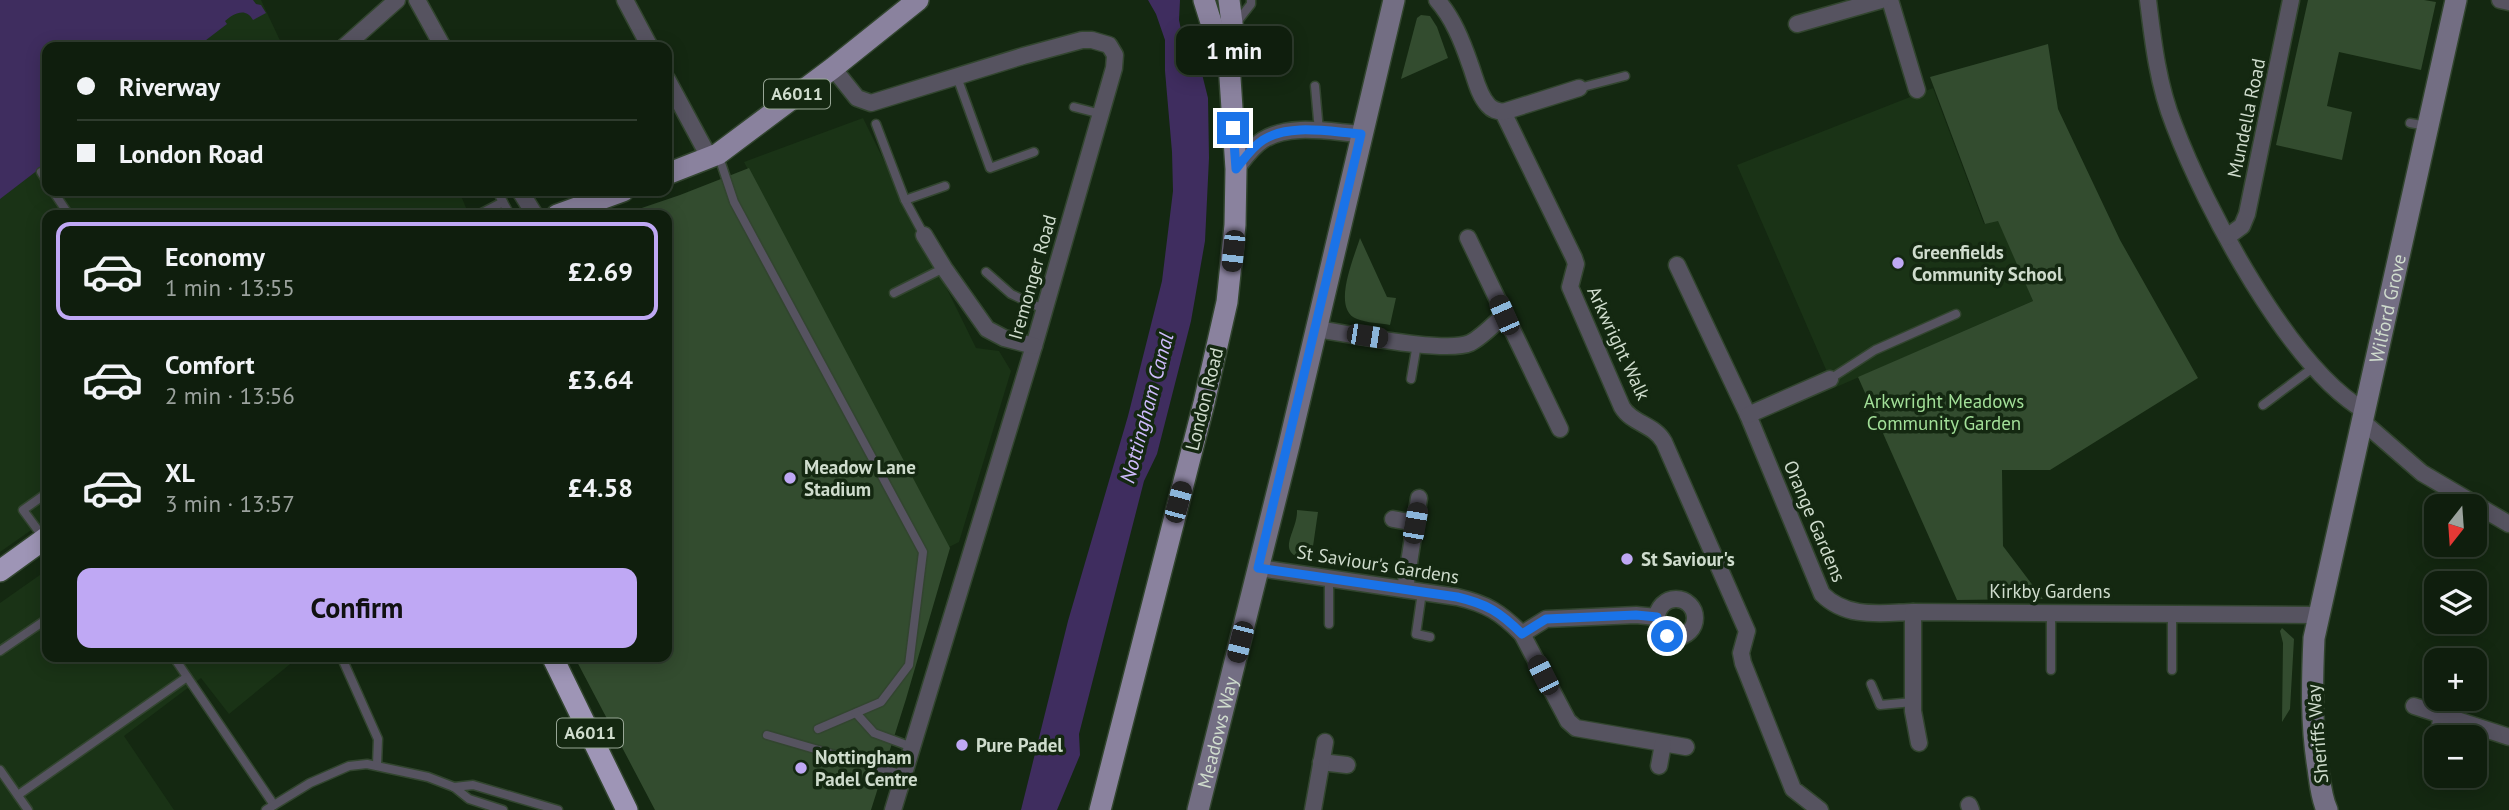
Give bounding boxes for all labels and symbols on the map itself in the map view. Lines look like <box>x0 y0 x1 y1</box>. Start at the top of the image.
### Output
callout: 1 min <box>1175 26 1291 76</box>
street label: Mundella Road <box>2222 56 2270 180</box>
road number: A6011 <box>764 80 830 108</box>
route end <box>1217 112 1249 144</box>
street label: Iremonger Road <box>1003 212 1061 342</box>
car <box>1221 229 1246 273</box>
place label: Greenfields Community School <box>1912 240 2063 286</box>
street label: Wilford Grove <box>2364 252 2411 365</box>
marker: Greenfields Community School <box>1890 255 1906 271</box>
street label: Arkwright Walk <box>1582 282 1656 404</box>
car <box>1486 292 1523 338</box>
car <box>1345 322 1390 350</box>
water label: Nottingham Canal <box>1113 329 1180 486</box>
street label: London Road <box>1180 345 1228 453</box>
park label: Arkwright Meadows Community Garden <box>1864 389 2024 435</box>
place label: Meadow Lane Stadium <box>804 455 916 501</box>
street label: Orange Gardens <box>1779 456 1851 586</box>
marker: Meadow Lane Stadium <box>782 470 798 486</box>
car <box>1163 479 1194 525</box>
north arrow <box>2424 494 2487 556</box>
car <box>1402 500 1429 546</box>
street label: St Saviour's Gardens <box>1295 539 1461 589</box>
place label: St Saviour's <box>1641 547 1735 571</box>
marker: St Saviour's <box>1619 551 1635 567</box>
street label: Kirkby Gardens <box>1989 579 2111 603</box>
car <box>1225 619 1256 665</box>
route start <box>1651 620 1683 652</box>
car <box>1525 652 1562 698</box>
street label: Meadows Way <box>1192 674 1243 791</box>
street label: Sheriffs Way <box>2301 683 2333 785</box>
road number: A6011 <box>557 718 623 748</box>
place label: Pure Padel <box>976 733 1063 757</box>
marker: Pure Padel <box>954 737 970 753</box>
place label: Nottingham Padel Centre <box>815 745 918 791</box>
marker: Nottingham Padel Centre <box>793 760 809 776</box>

